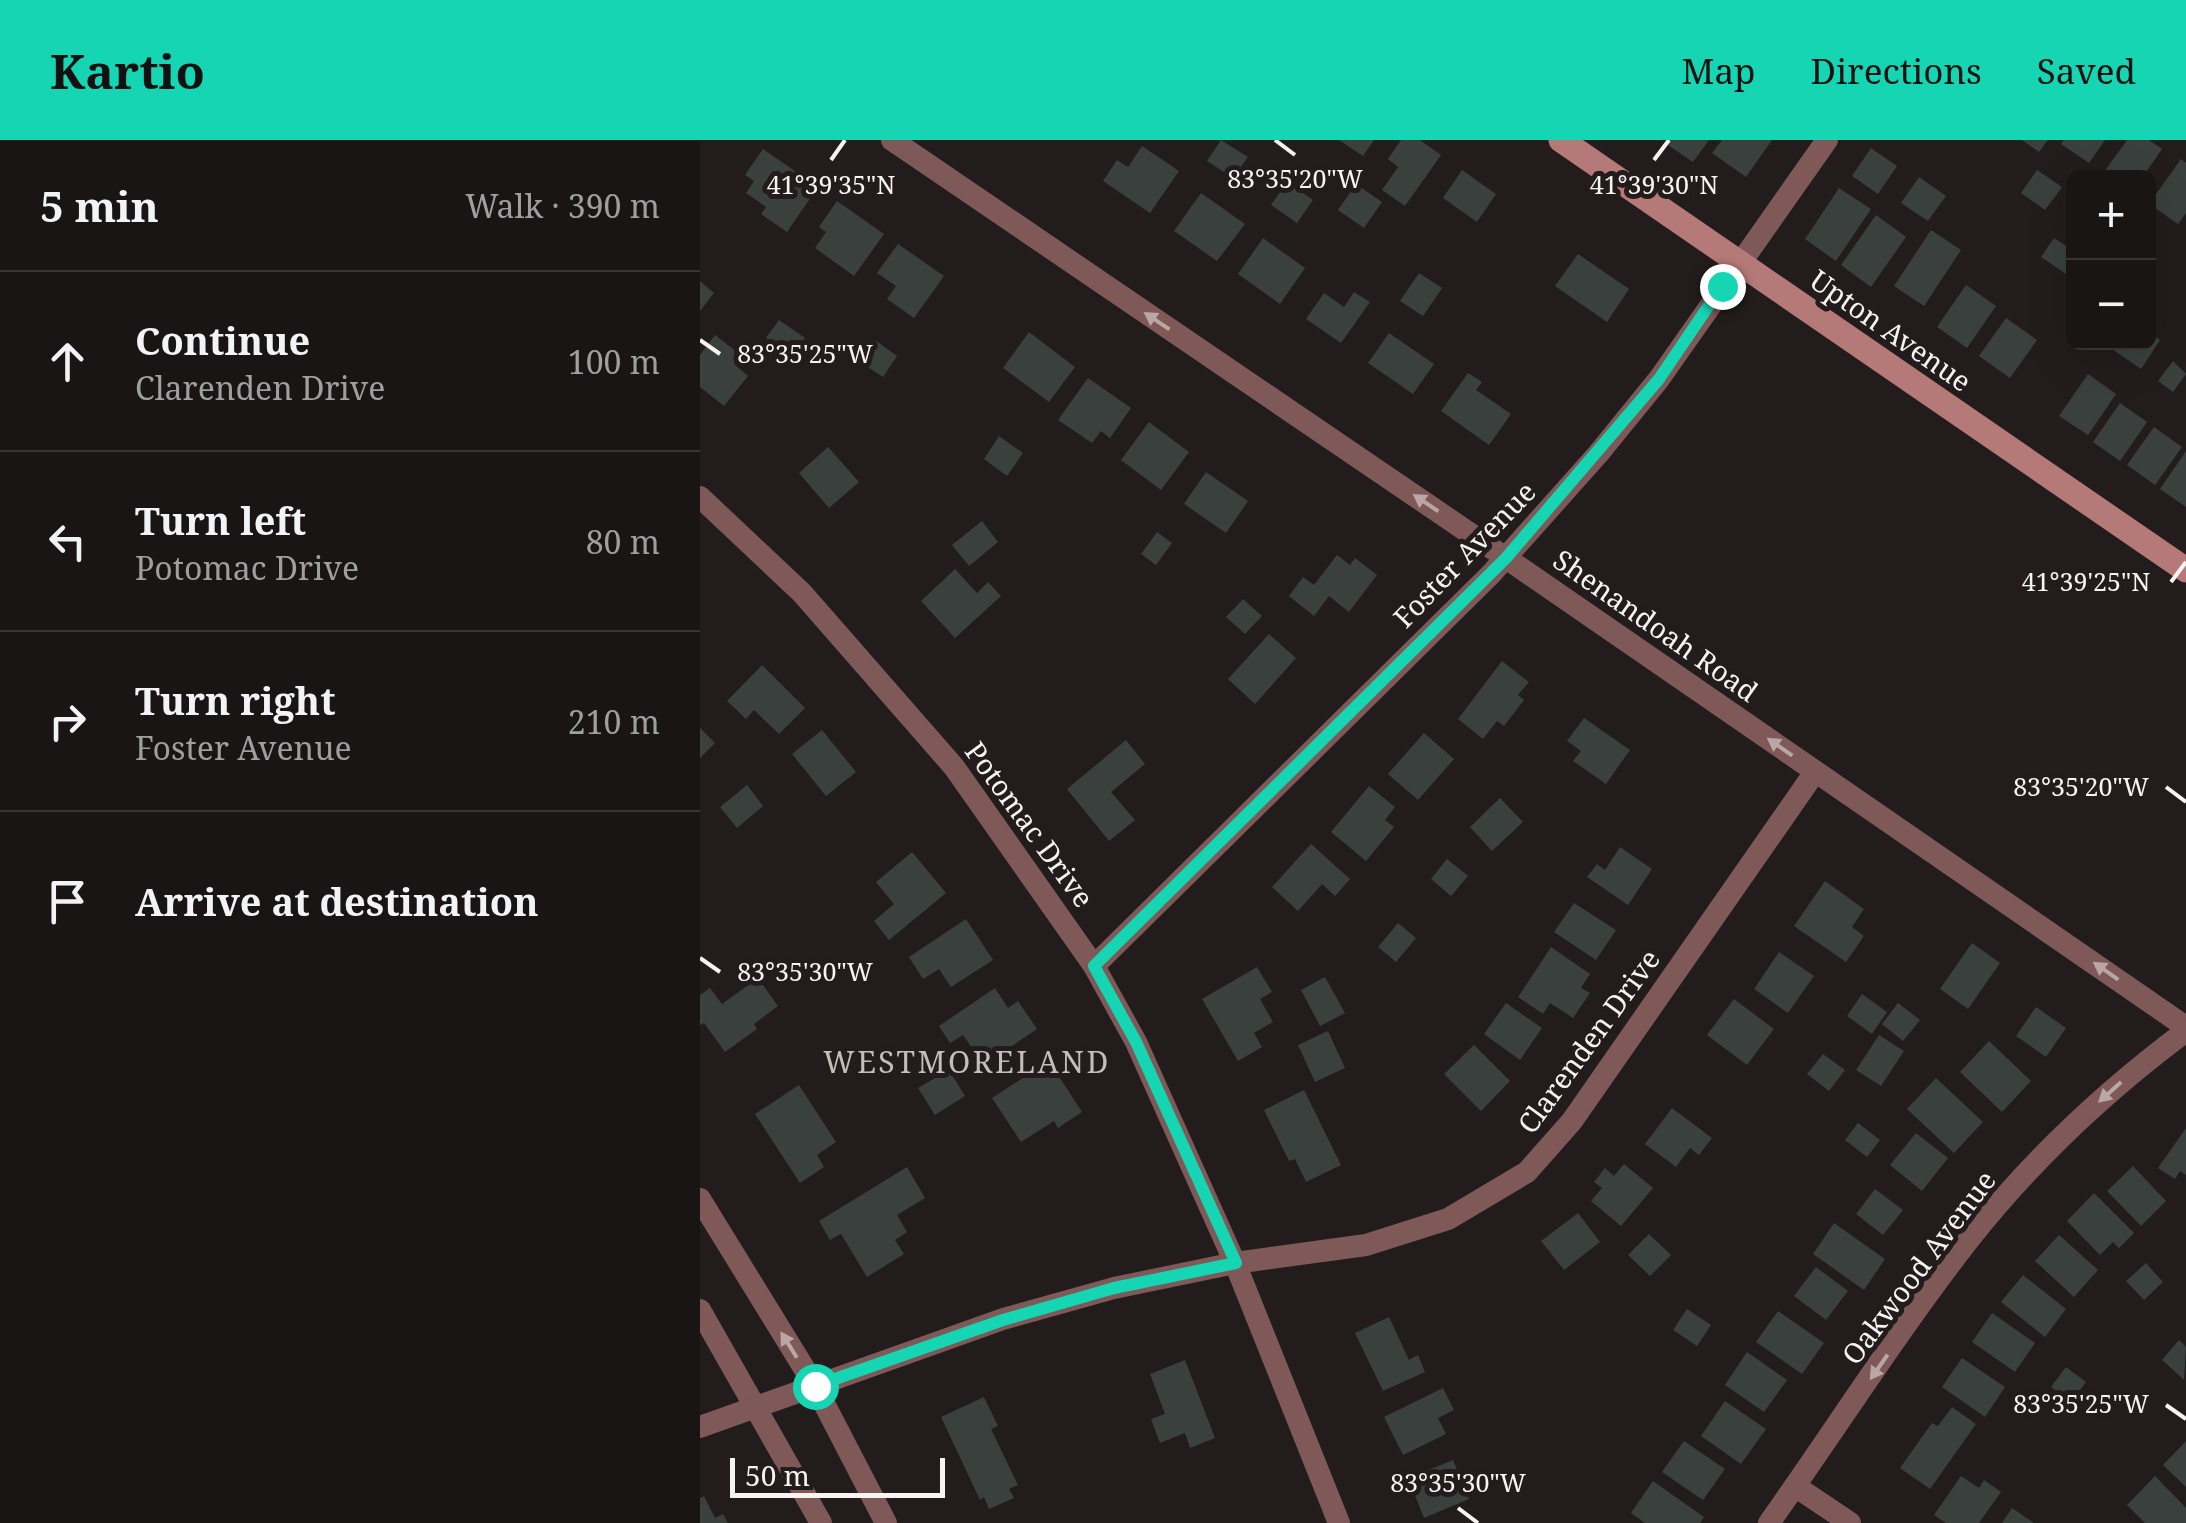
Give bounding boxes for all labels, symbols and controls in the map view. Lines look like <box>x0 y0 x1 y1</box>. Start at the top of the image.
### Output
text: Kartio <box>50 38 205 103</box>
text: Map <box>1682 47 1756 94</box>
text: Directions <box>1811 47 1982 94</box>
text: Saved <box>2037 47 2136 94</box>
text: 83°35'20"W <box>1227 161 1363 195</box>
text: 41°39'35"N <box>767 167 895 201</box>
text: 41°39'30"N <box>1590 167 1718 201</box>
map controls <box>2066 170 2156 350</box>
button: + <box>2066 170 2156 260</box>
text: 5 min <box>40 177 159 234</box>
text: Walk · 390 m <box>465 184 660 227</box>
street label: Upton Avenue <box>1803 260 1979 400</box>
button: − <box>2066 260 2156 350</box>
route end <box>1700 264 1746 310</box>
one-way arrow <box>1144 312 1171 330</box>
text: Continue <box>135 314 310 366</box>
icon: ahead <box>40 334 95 389</box>
text: 83°35'25"W <box>737 336 873 370</box>
text: 100 m <box>568 340 660 383</box>
text: Clarenden Drive <box>135 366 385 409</box>
street label: Foster Avenue <box>1384 473 1544 635</box>
text: Turn left <box>135 494 306 546</box>
one-way arrow <box>1413 494 1440 513</box>
icon: left <box>40 514 95 569</box>
text: 80 m <box>586 520 660 563</box>
street label: Shenandoah Road <box>1546 540 1766 710</box>
text: Potomac Drive <box>135 546 359 589</box>
text: 41°39'25"N <box>2022 564 2150 598</box>
text: Turn right <box>135 674 336 726</box>
icon: right <box>40 694 95 749</box>
text: 210 m <box>568 700 660 743</box>
text: Foster Avenue <box>135 726 352 769</box>
street label: Potomac Drive <box>957 734 1103 914</box>
one-way arrow <box>1767 738 1794 757</box>
text: 83°35'20"W <box>2013 769 2149 803</box>
icon: arrive <box>40 874 95 929</box>
text: Arrive at destination <box>135 875 539 927</box>
street label: Clarenden Drive <box>1508 941 1668 1141</box>
text: 83°35'30"W <box>737 954 873 988</box>
one-way arrow <box>2092 962 2119 981</box>
district label: WESTMORELAND <box>823 1041 1111 1082</box>
one-way arrow <box>2098 1080 2122 1103</box>
street label: Oakwood Avenue <box>1832 1162 2004 1372</box>
one-way arrow <box>781 1331 799 1359</box>
one-way arrow <box>1870 1353 1889 1380</box>
route start <box>793 1364 839 1410</box>
text: 83°35'25"W <box>2013 1386 2149 1420</box>
scale bar <box>730 1453 945 1498</box>
text: 50 m <box>745 1456 810 1494</box>
text: 83°35'30"W <box>1390 1465 1526 1499</box>

